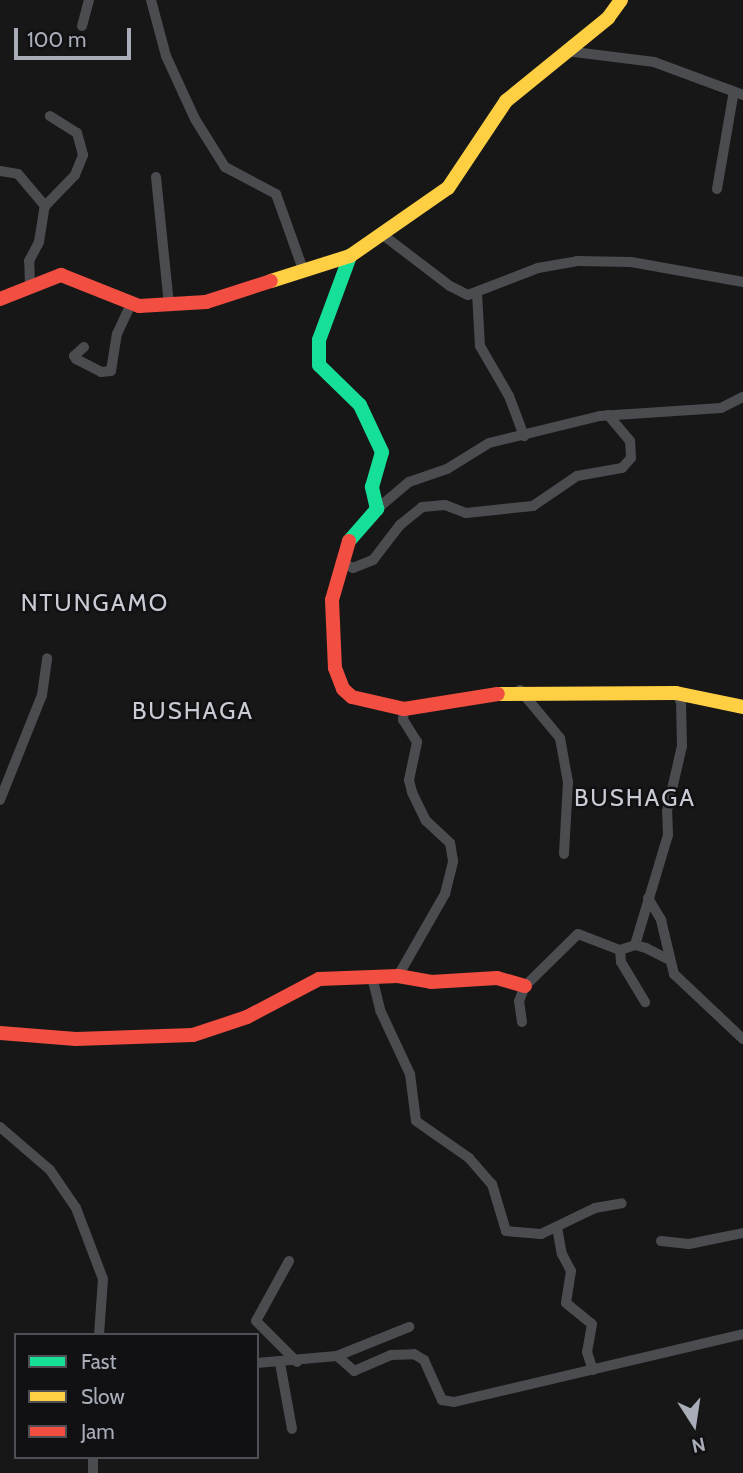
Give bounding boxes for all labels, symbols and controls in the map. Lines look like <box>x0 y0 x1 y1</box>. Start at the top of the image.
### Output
scale bar <box>18 14 135 58</box>
text: 100 m <box>27 27 86 52</box>
district label: NTUNGAMO <box>22 589 168 617</box>
district label: BUSHAGA <box>133 697 253 725</box>
district label: BUSHAGA <box>575 784 695 812</box>
legend <box>14 1333 259 1459</box>
text: Fast <box>81 1349 117 1374</box>
text: Slow <box>81 1384 125 1409</box>
north arrow <box>659 1389 729 1459</box>
text: Jam <box>81 1419 115 1444</box>
text: N <box>690 1432 707 1458</box>

